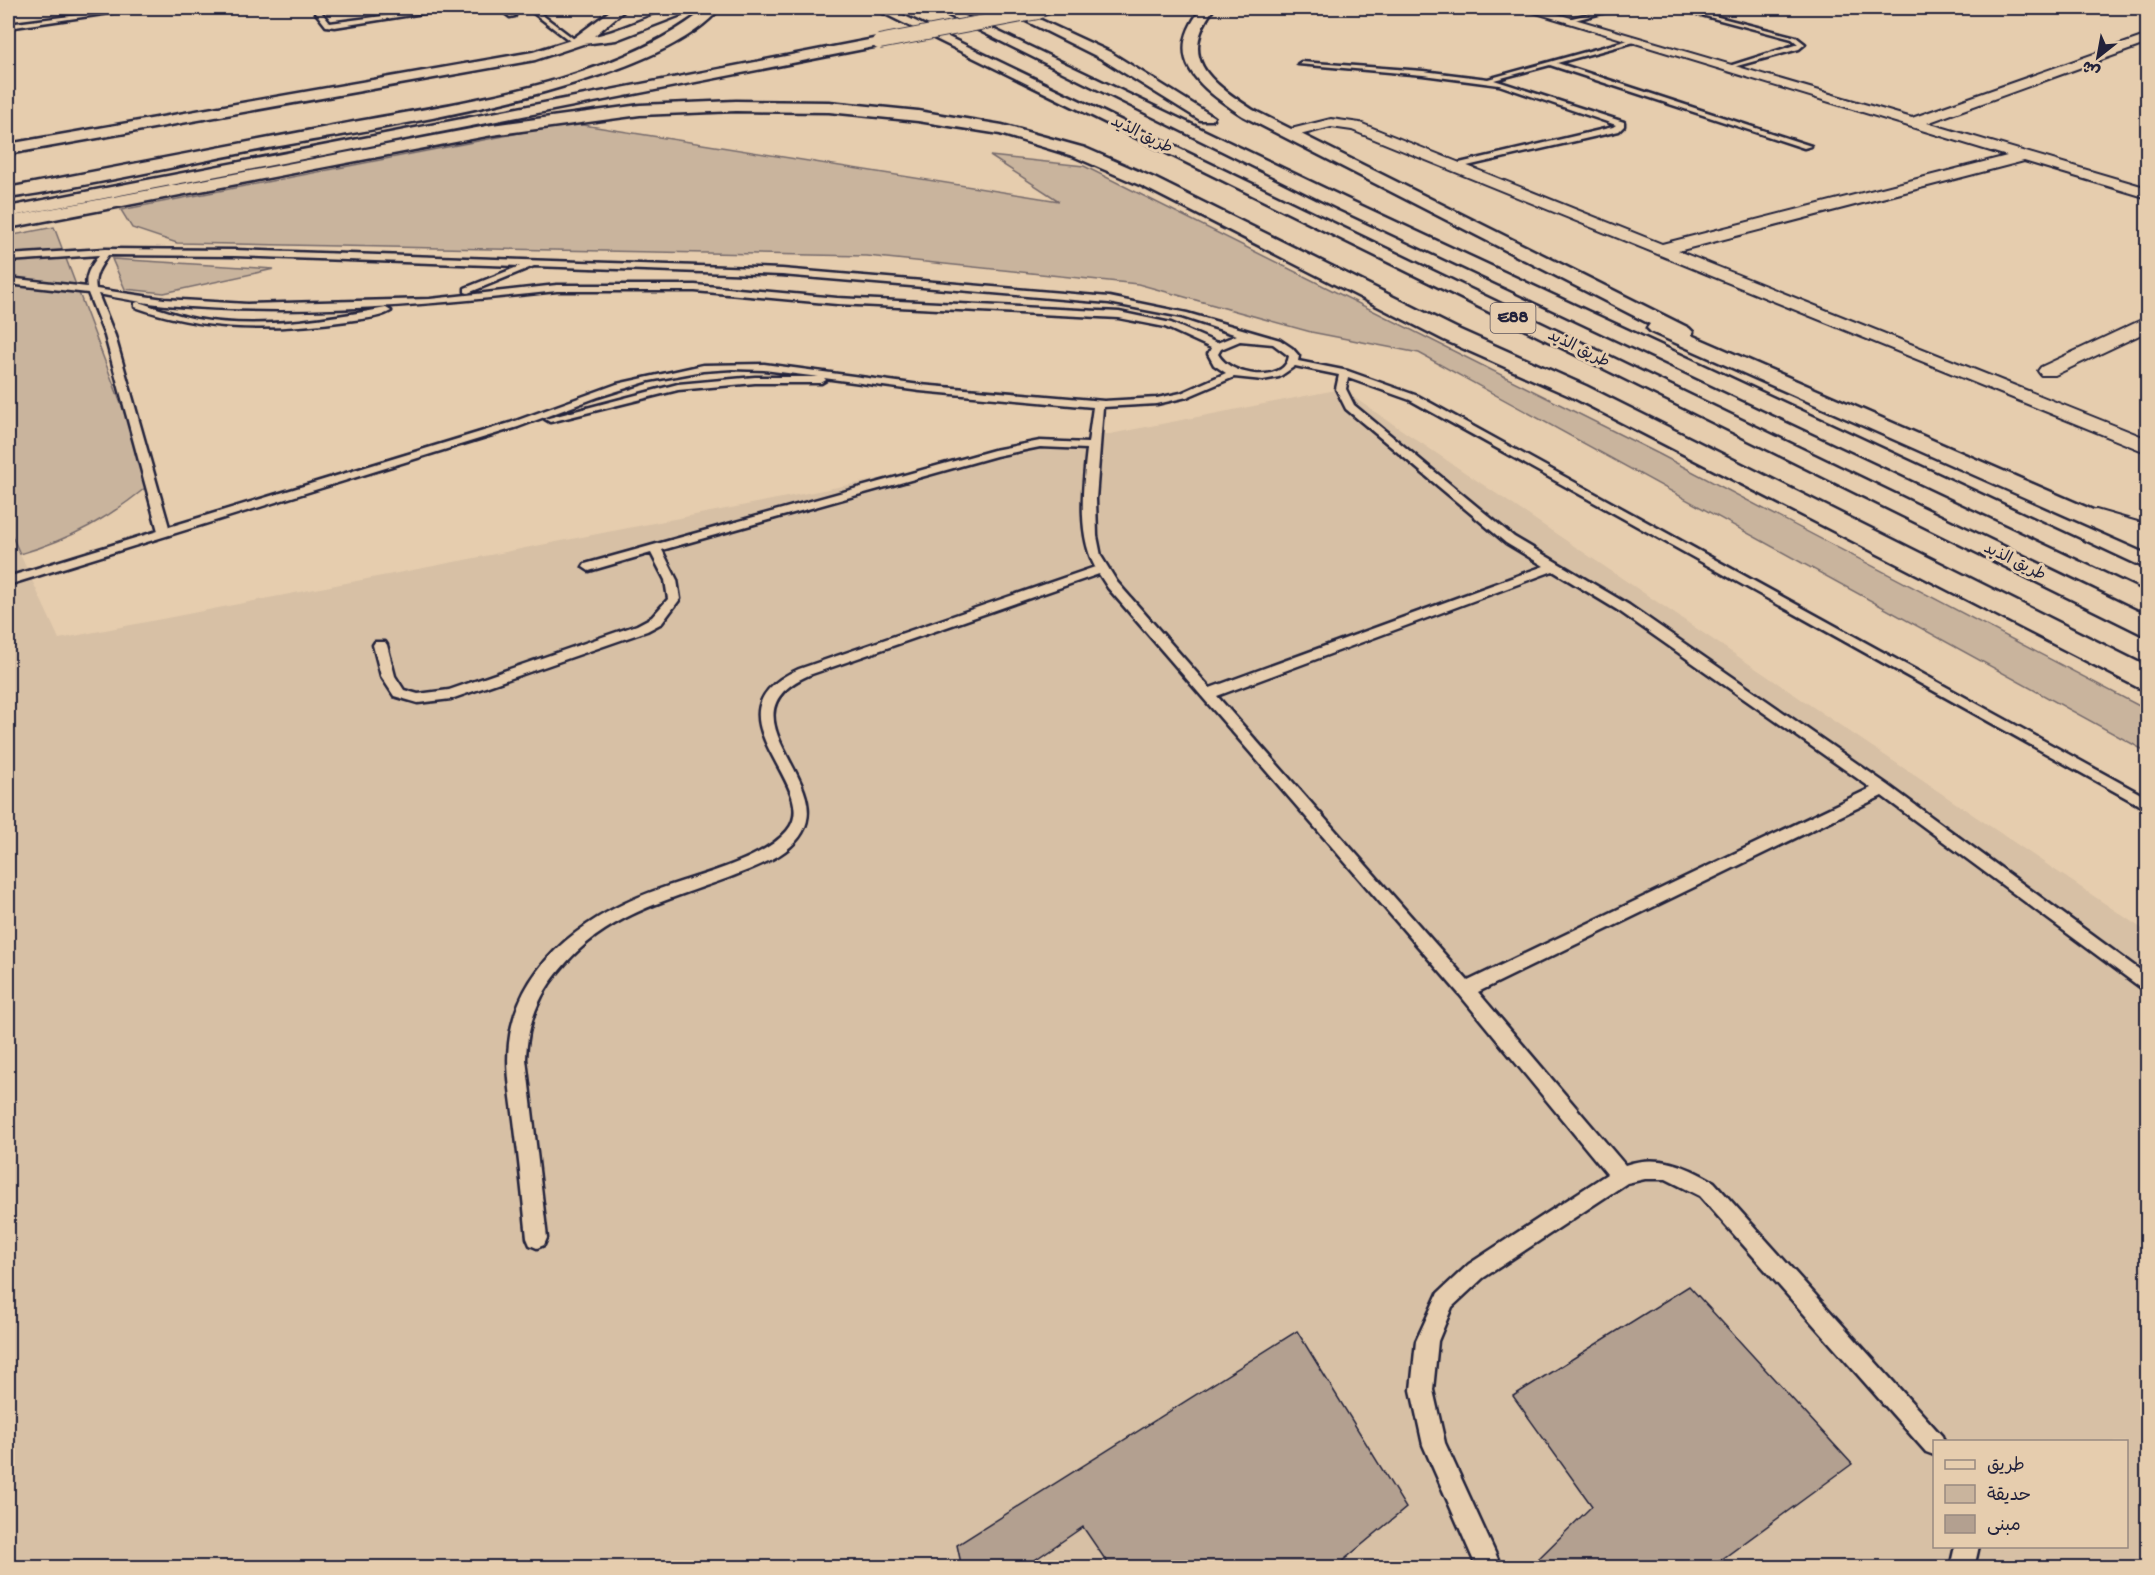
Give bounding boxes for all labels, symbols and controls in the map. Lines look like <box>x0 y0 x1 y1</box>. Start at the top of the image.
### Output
north arrow <box>2068 27 2128 87</box>
text: ش <box>2080 54 2105 80</box>
street label: طريق الذيد <box>1107 113 1175 159</box>
road number: E88 <box>1490 303 1536 333</box>
street label: طريق الذيد <box>1544 327 1612 373</box>
street label: طريق الذيد <box>1980 540 2048 586</box>
legend <box>1933 1440 2128 1548</box>
text: طريق <box>1987 1456 2025 1477</box>
text: حديقة <box>1987 1486 2031 1507</box>
text: مبنى <box>1987 1516 2021 1537</box>

